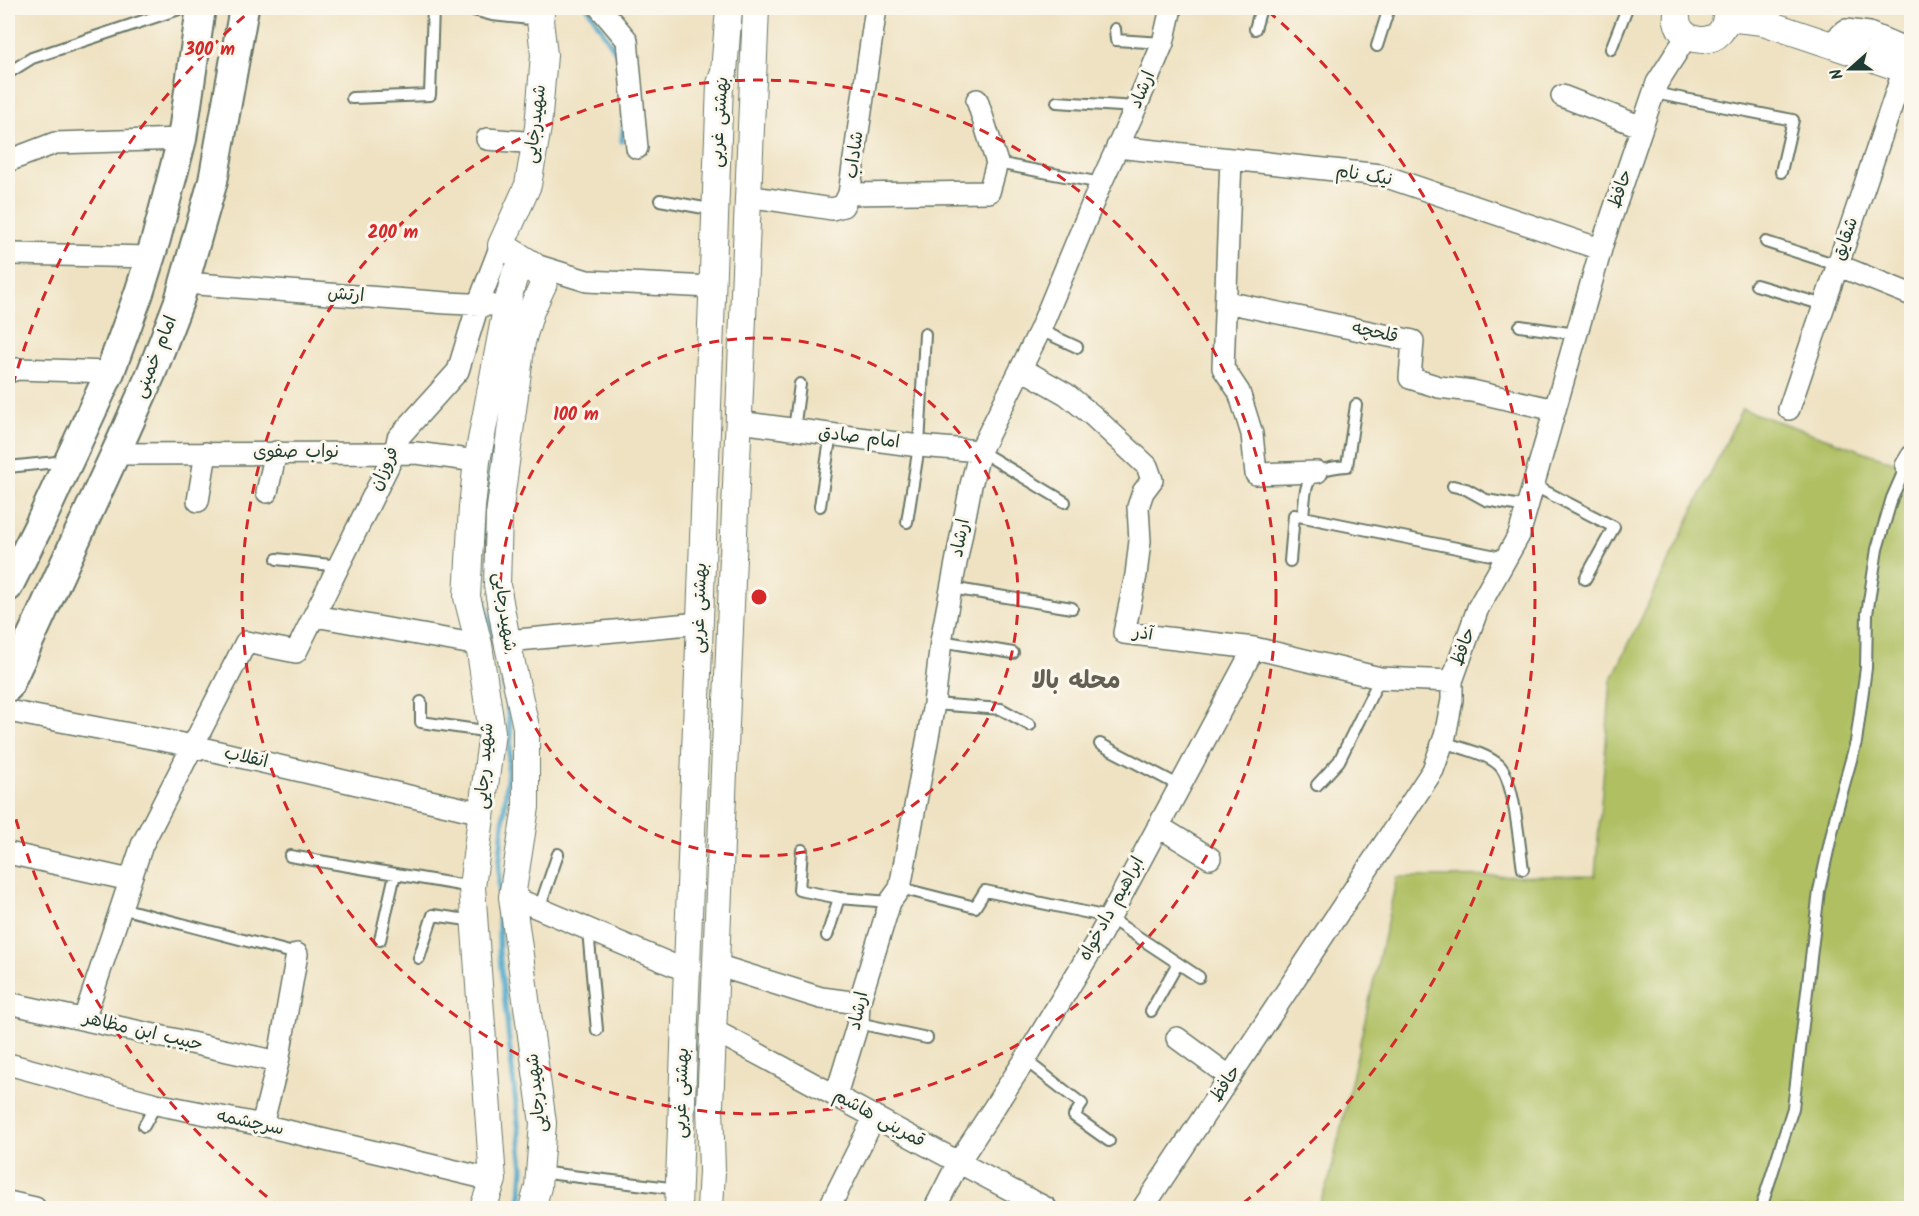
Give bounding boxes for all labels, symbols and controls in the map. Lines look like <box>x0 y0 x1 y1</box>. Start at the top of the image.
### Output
text: 300 m <box>184 36 235 65</box>
north arrow <box>1820 39 1880 99</box>
text: N <box>1824 65 1851 83</box>
street label: ارشاد <box>1122 66 1164 114</box>
street label: بهشتی غربی <box>702 76 738 168</box>
street label: شهیدرجایی <box>517 83 555 165</box>
street label: شاداب <box>837 129 873 181</box>
street label: نیک نام <box>1334 157 1394 195</box>
street label: حافظ <box>1601 166 1641 212</box>
street label: شقایق <box>1825 213 1867 265</box>
text: 200 m <box>368 219 419 248</box>
street label: ارتش <box>326 279 366 311</box>
street label: امام خمینی <box>126 311 186 403</box>
street label: قلحچه <box>1349 314 1401 352</box>
text: 100 m <box>553 401 599 430</box>
street label: امام صادق <box>816 419 902 457</box>
street label: نواب صفوی <box>253 438 339 467</box>
street label: فروزان <box>362 442 408 496</box>
street label: ارشاد <box>943 516 979 560</box>
street label: بهشتی غربی <box>684 562 716 654</box>
street label: شهیدرجایی <box>484 571 524 653</box>
centre of rings <box>749 587 769 607</box>
street label: آذر <box>1129 618 1157 650</box>
street label: حافظ <box>1444 623 1484 671</box>
district label: محله بالا <box>1032 662 1120 701</box>
street label: شهید رجایی <box>468 722 502 810</box>
street label: انقلاب <box>221 739 271 777</box>
street label: ابراهیم دادخواه <box>1071 851 1153 967</box>
street label: ارشاد <box>841 989 877 1033</box>
street label: حبیب ابن مظاهر <box>78 1004 206 1060</box>
street label: بهشتی غربی <box>666 1047 698 1139</box>
street label: شهیدرجایی <box>518 1052 556 1134</box>
street label: حافظ <box>1203 1059 1249 1109</box>
street label: قمربنی هاشم <box>828 1082 930 1156</box>
street label: سرچشمه <box>213 1102 287 1144</box>

